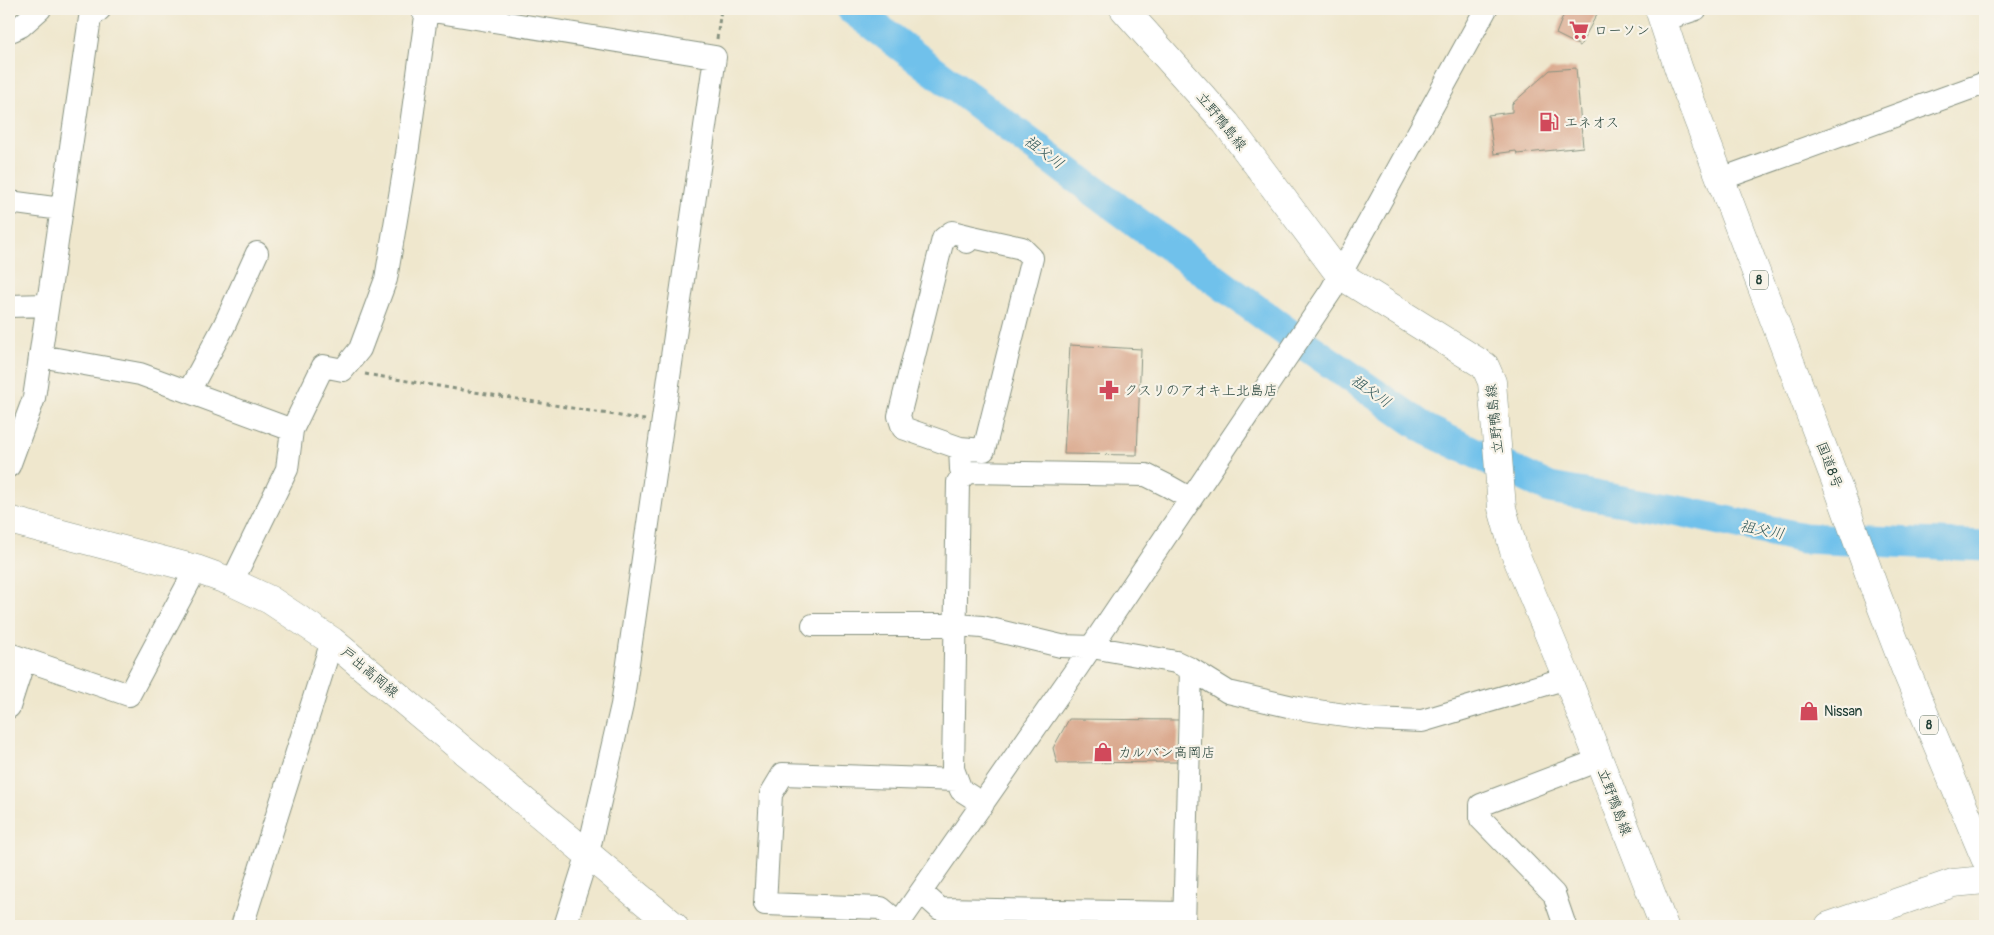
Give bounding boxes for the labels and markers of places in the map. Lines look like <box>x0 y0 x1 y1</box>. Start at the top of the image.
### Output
supermarket icon: ローソン <box>1568 19 1590 41</box>
place label: ローソン <box>1594 22 1650 39</box>
fuel station icon: エネオス <box>1538 111 1560 133</box>
place label: エネオス <box>1564 114 1619 131</box>
pharmacy icon: クスリのアオキ上北島店 <box>1098 379 1120 401</box>
place label: クスリのアオキ上北島店 <box>1124 382 1278 399</box>
shop icon: Nissan <box>1798 700 1820 722</box>
place label: Nissan <box>1824 703 1863 720</box>
shop icon: カルバン高岡店 <box>1092 741 1114 763</box>
place label: カルバン高岡店 <box>1118 744 1215 761</box>

